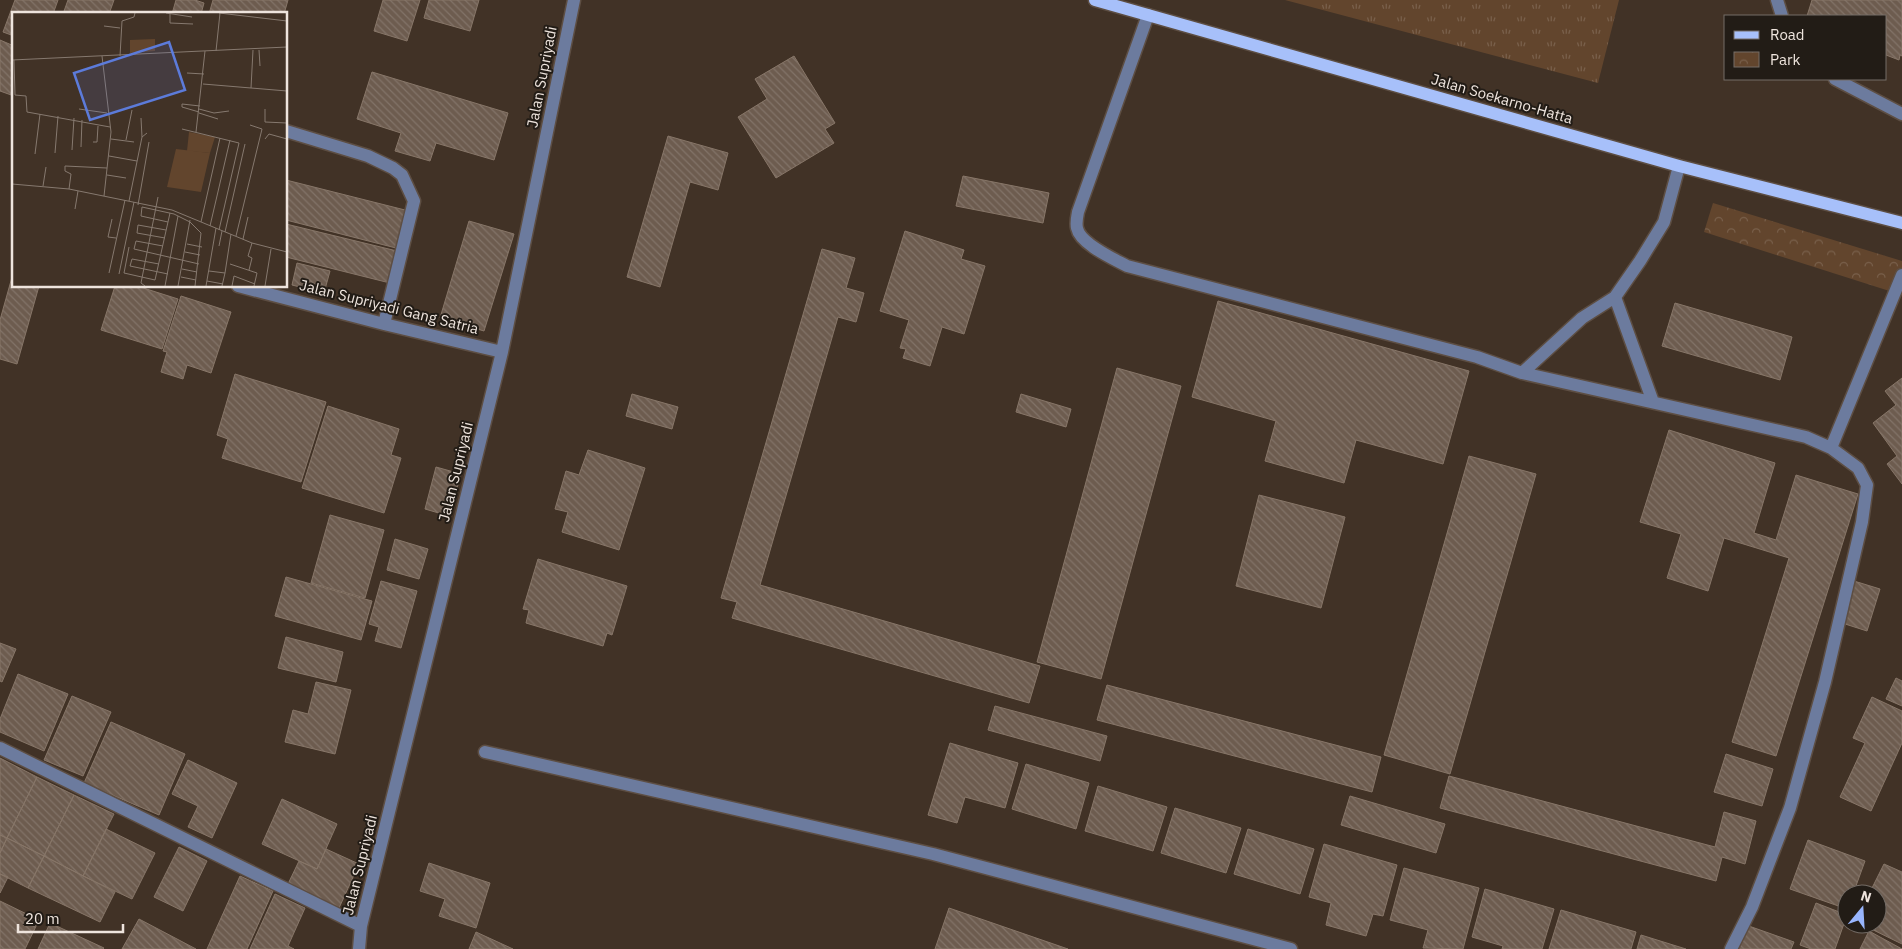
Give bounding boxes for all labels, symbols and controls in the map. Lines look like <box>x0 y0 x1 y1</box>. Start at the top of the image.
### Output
inset map <box>12 12 288 288</box>
legend <box>1724 15 1887 80</box>
street label: Jalan Supriyadi <box>522 25 561 129</box>
text: Road <box>1770 25 1805 44</box>
text: Park <box>1770 50 1800 69</box>
street label: Jalan Soekarno-Hatta <box>1429 69 1575 128</box>
street label: Jalan Supriyadi Gang Satria <box>298 275 481 338</box>
street label: Jalan Supriyadi <box>434 420 477 524</box>
street label: Jalan Supriyadi <box>338 813 381 917</box>
north arrow <box>1837 884 1887 934</box>
text: N <box>1858 887 1874 907</box>
scale bar <box>18 902 122 934</box>
text: 20 m <box>25 909 60 928</box>

